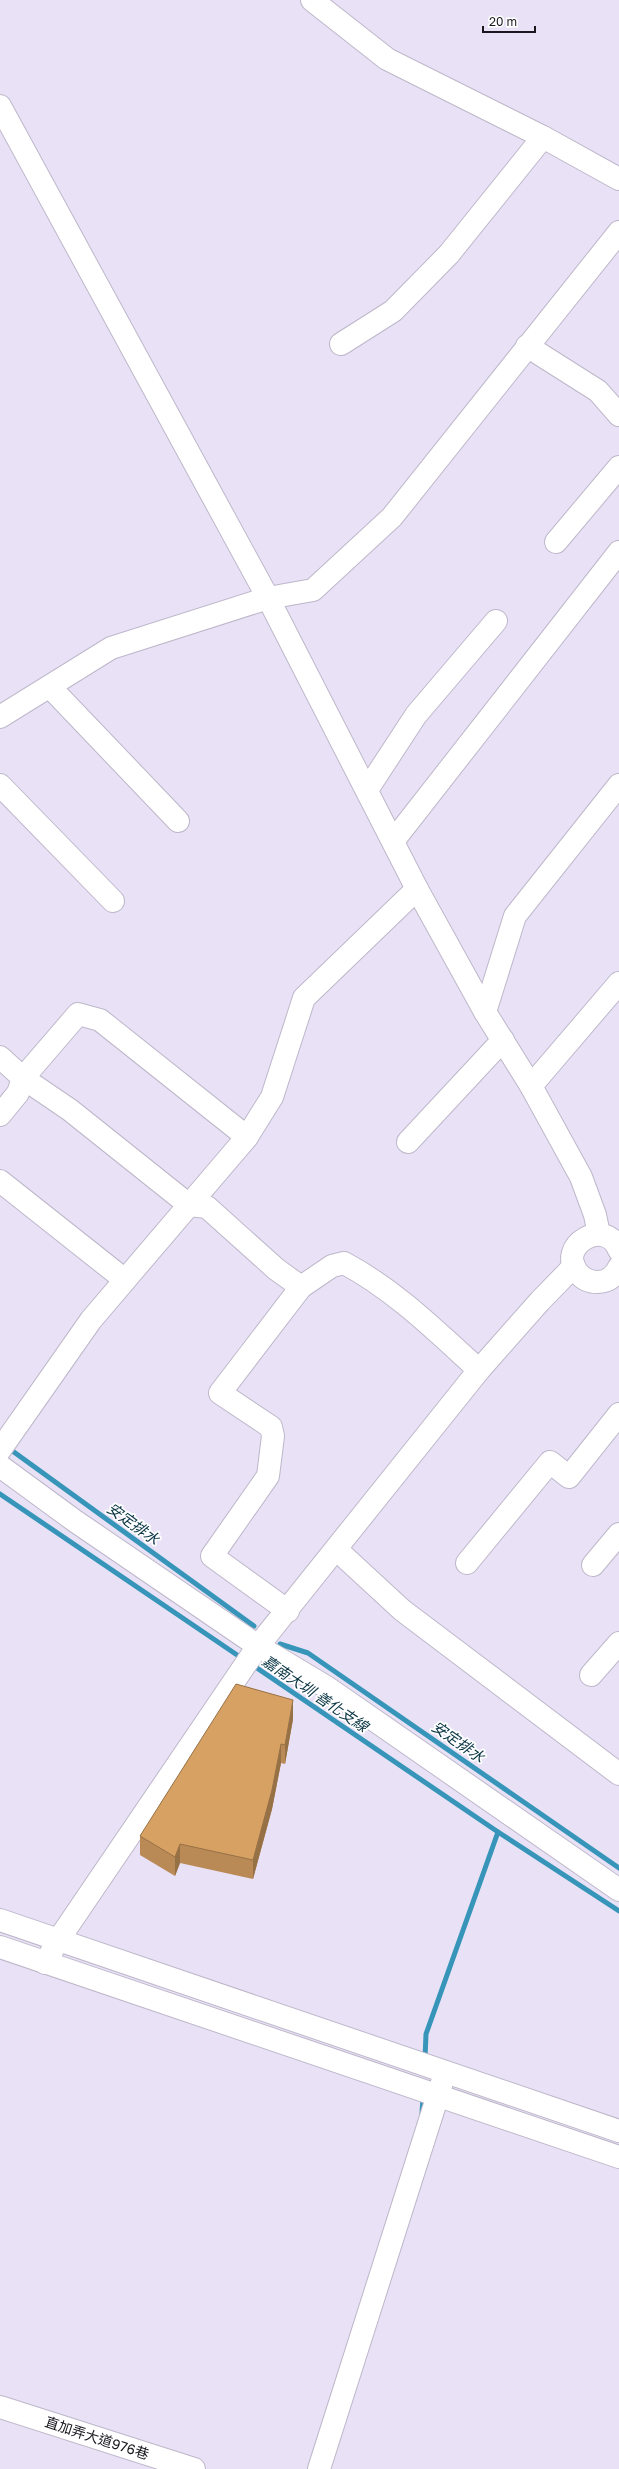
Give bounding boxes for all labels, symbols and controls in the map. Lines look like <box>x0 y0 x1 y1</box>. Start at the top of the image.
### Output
scale bar <box>483 8 535 34</box>
text: 20 m <box>489 14 517 29</box>
water label: 安定排水 <box>104 1498 164 1549</box>
water label: 嘉南大圳 善化支線 <box>259 1651 374 1736</box>
water label: 安定排水 <box>429 1717 489 1766</box>
street label: 直加弄大道976巷 <box>43 2413 151 2462</box>

